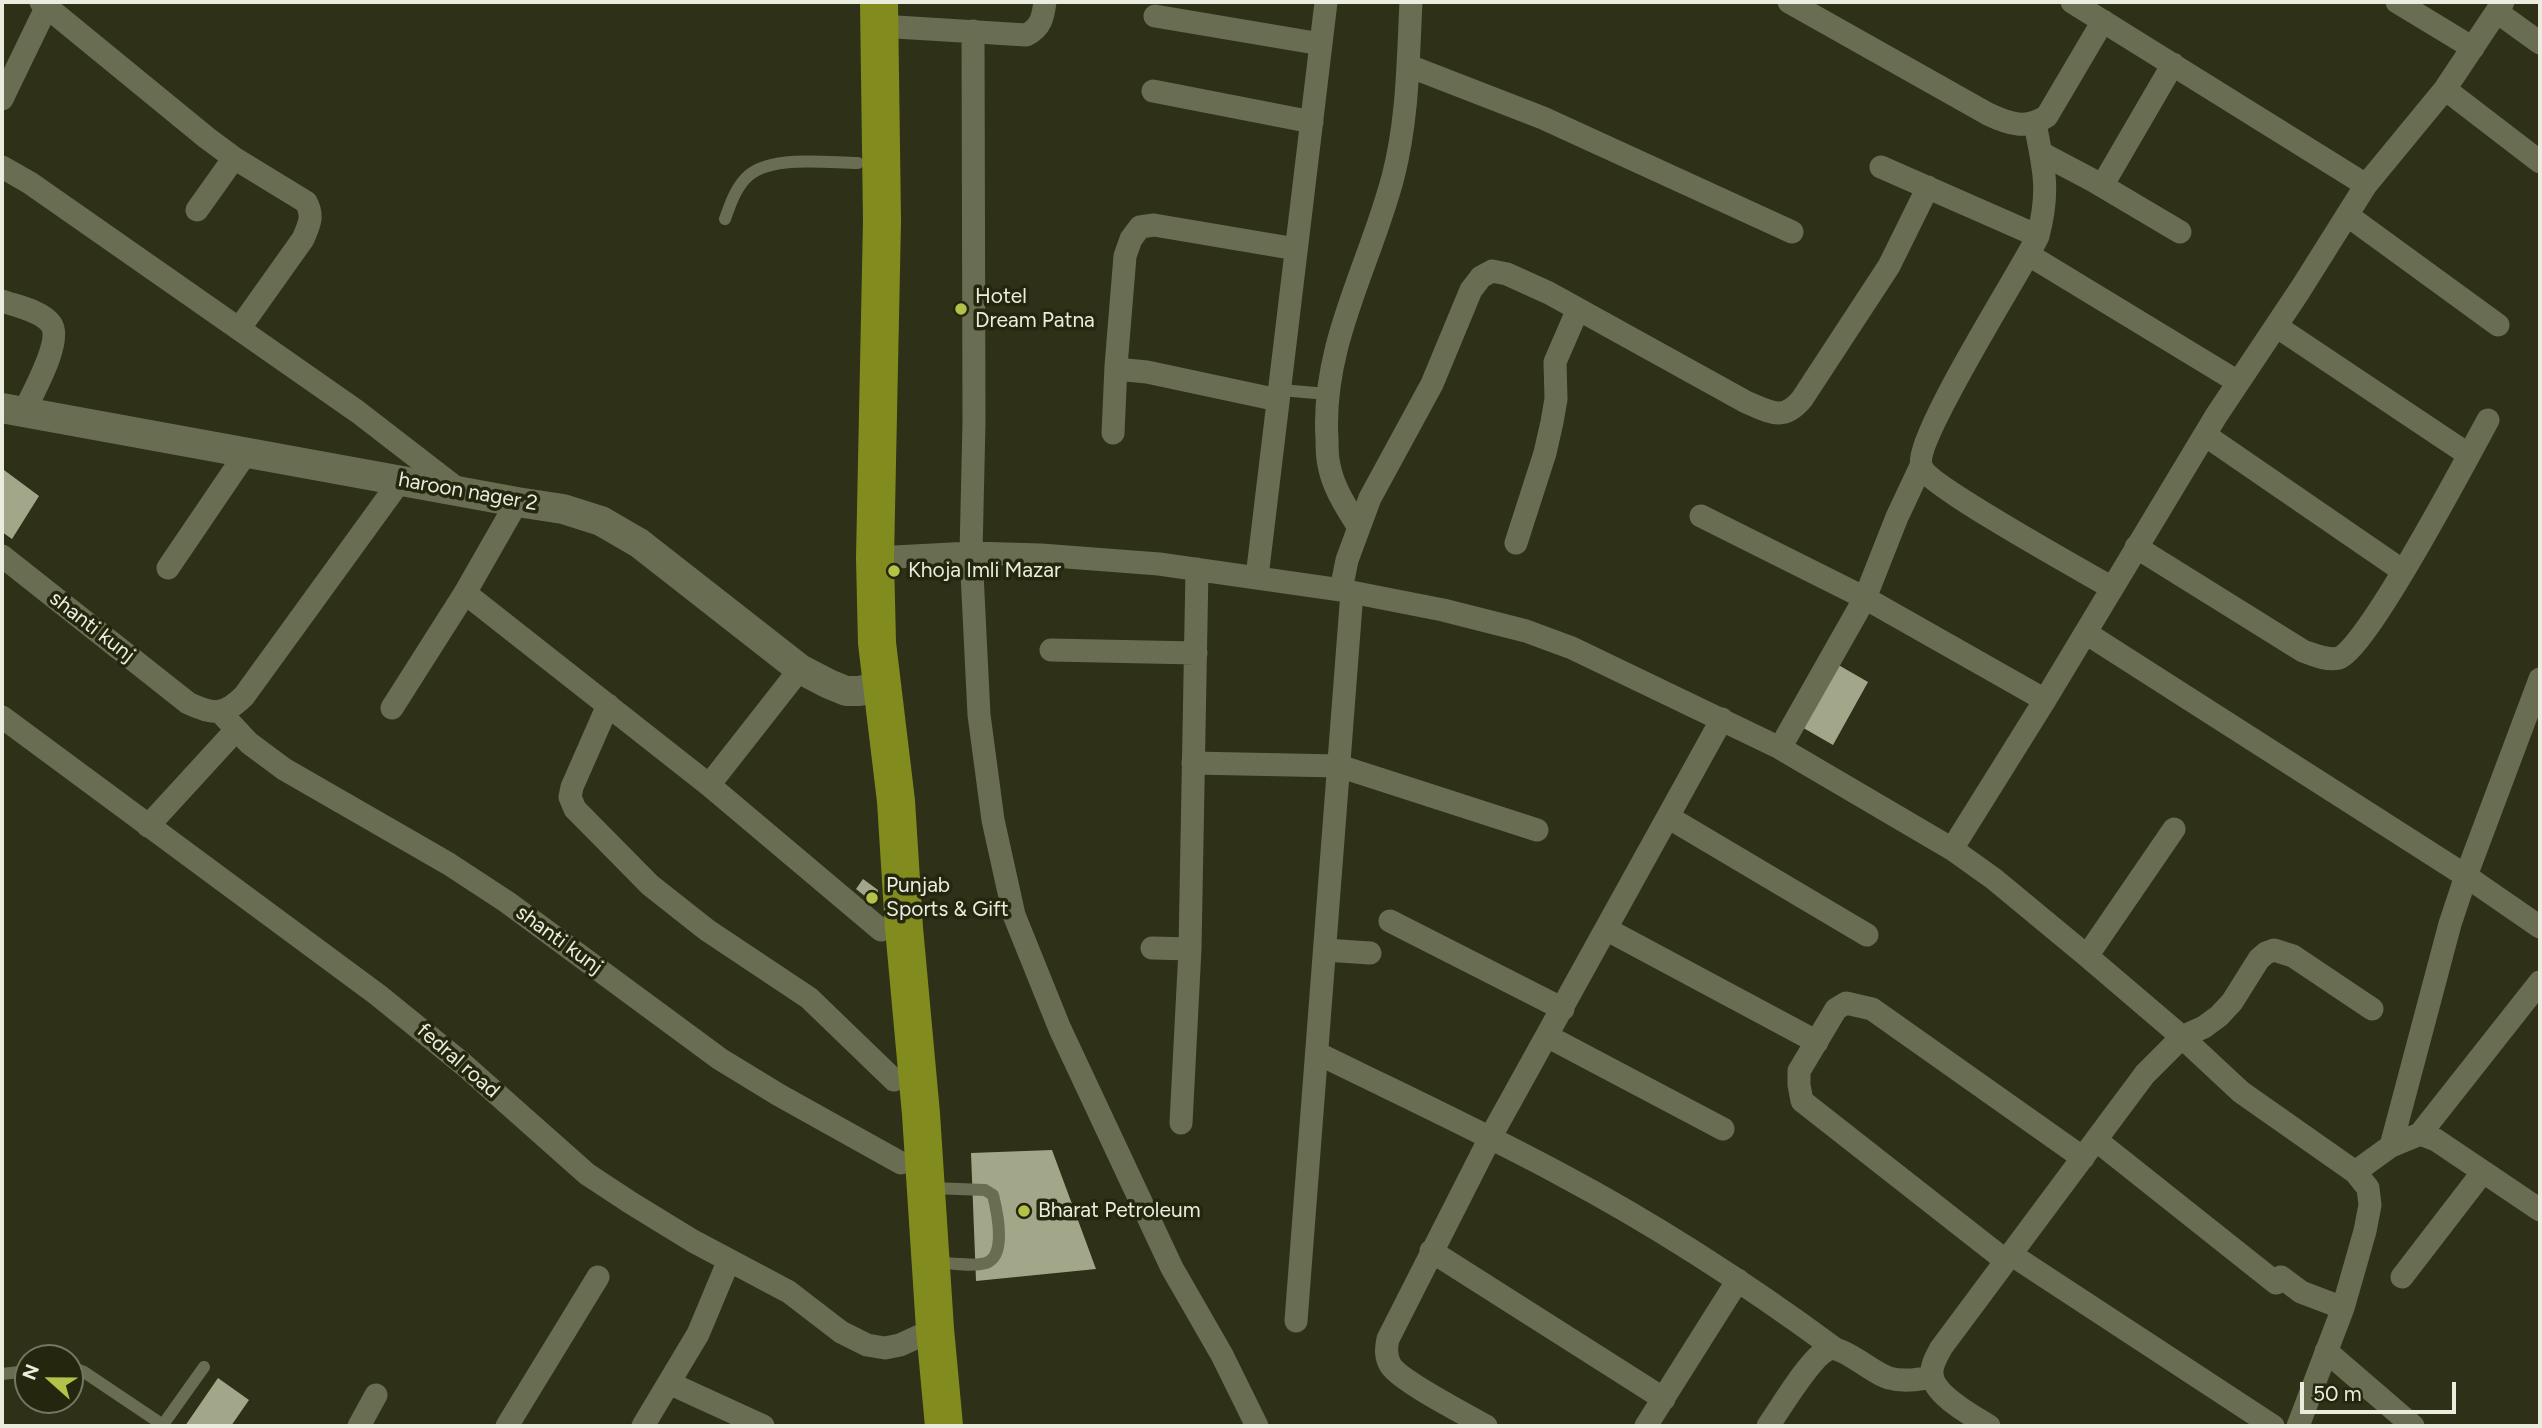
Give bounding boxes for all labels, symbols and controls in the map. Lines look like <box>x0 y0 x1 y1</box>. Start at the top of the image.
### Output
place label: Hotel Dream Patna <box>975 284 1095 334</box>
marker: Hotel Dream Patna <box>953 301 969 317</box>
street label: haroon nager 2 <box>396 467 540 517</box>
place label: Khoja Imli Mazar <box>908 558 1061 584</box>
marker: Khoja Imli Mazar <box>886 563 902 579</box>
street label: shanti kunj <box>44 586 140 668</box>
place label: Punjab Sports & Gift <box>886 873 1009 923</box>
marker: Punjab Sports & Gift <box>864 890 880 906</box>
street label: shanti kunj <box>511 900 607 980</box>
street label: fedral road <box>411 1018 505 1104</box>
place label: Bharat Petroleum <box>1038 1198 1200 1224</box>
marker: Bharat Petroleum <box>1016 1203 1032 1219</box>
north arrow <box>14 1344 84 1414</box>
text: N <box>17 1361 44 1383</box>
scale bar <box>2304 1368 2460 1412</box>
text: 50 m <box>2313 1381 2362 1406</box>

